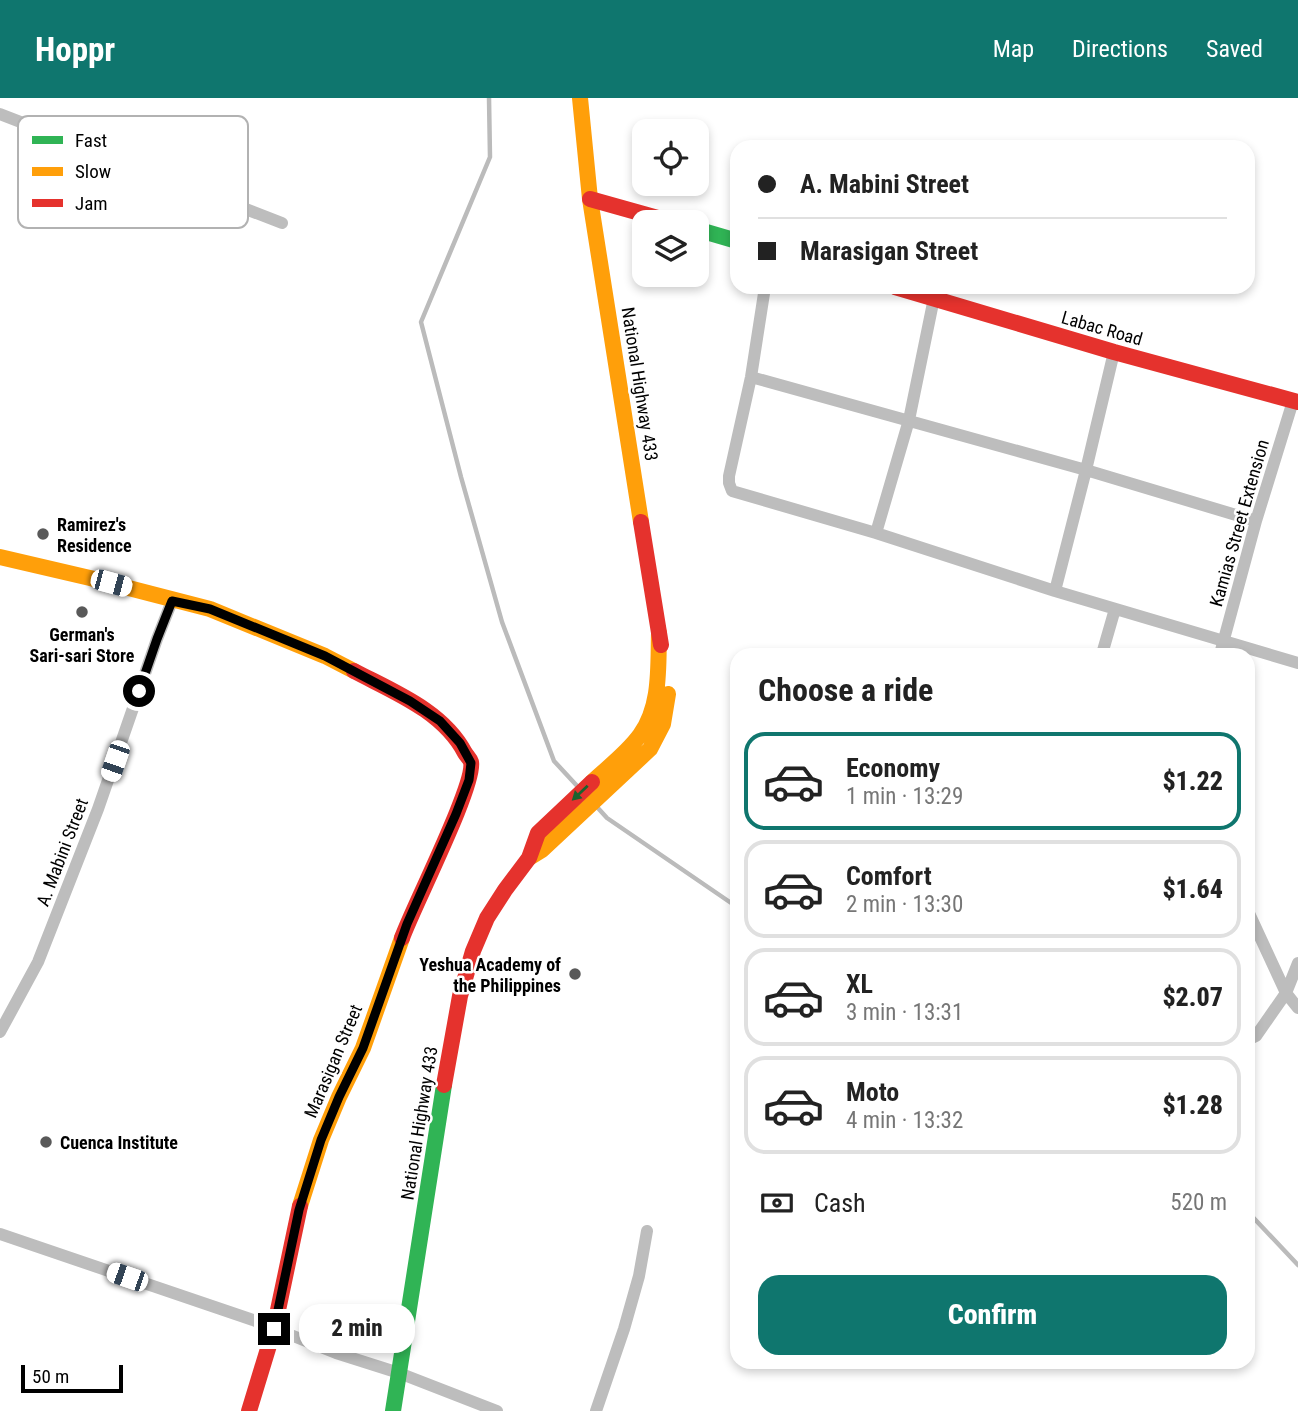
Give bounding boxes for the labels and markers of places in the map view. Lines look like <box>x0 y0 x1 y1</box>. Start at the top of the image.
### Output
place label: Ramirez's Residence <box>57 514 132 556</box>
marker: Ramirez's Residence <box>35 526 51 542</box>
marker: German's Sari-sari Store <box>74 604 90 620</box>
place label: German's Sari-sari Store <box>30 624 135 666</box>
place label: Yeshua Academy of the Philippines <box>419 954 561 996</box>
marker: Yeshua Academy of the Philippines <box>567 966 583 982</box>
place label: Cuenca Institute <box>60 1132 178 1153</box>
marker: Cuenca Institute <box>38 1134 54 1150</box>

